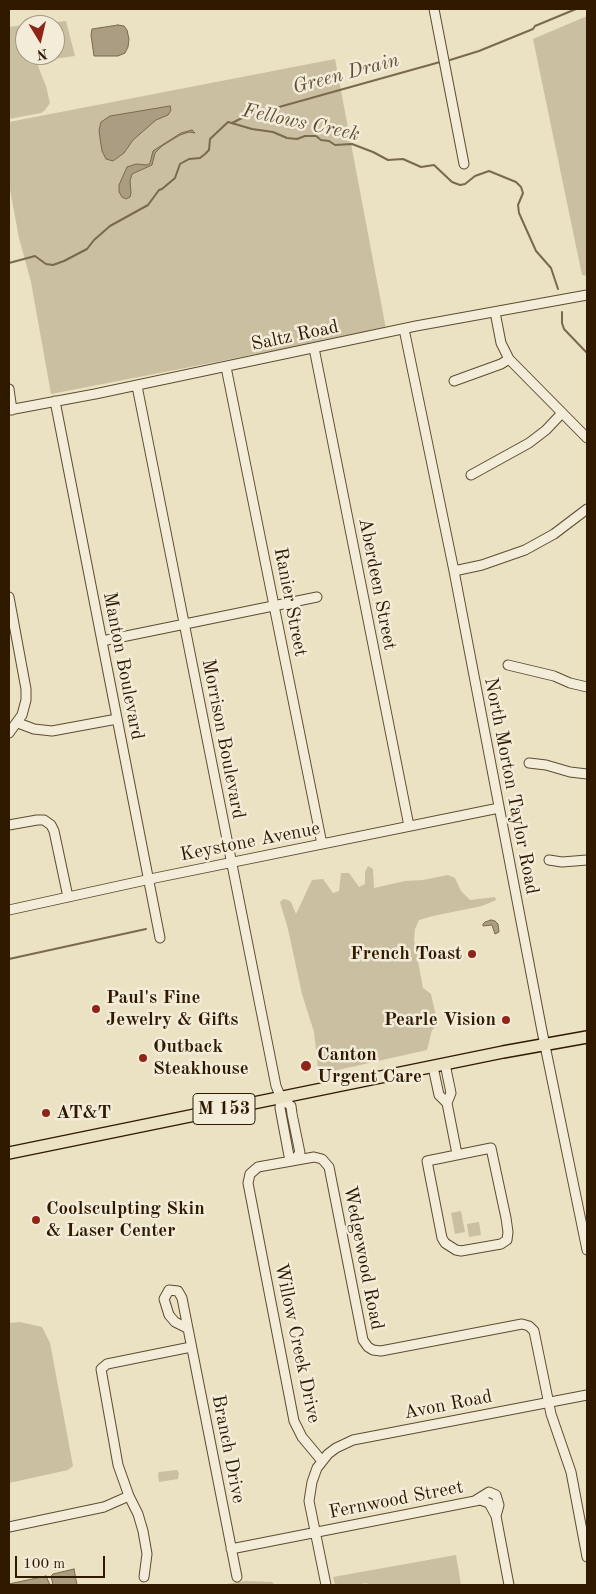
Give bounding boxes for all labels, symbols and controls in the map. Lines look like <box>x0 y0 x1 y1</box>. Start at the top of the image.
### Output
north arrow <box>15 15 65 65</box>
text: N <box>36 46 49 62</box>
water label: Green Drain <box>290 48 402 100</box>
water label: Fellows Creek <box>240 99 362 147</box>
street label: Saltz Road <box>249 316 341 356</box>
street label: Aberdeen Street <box>353 516 401 652</box>
street label: Ranier Street <box>268 546 312 658</box>
street label: Manton Boulevard <box>97 590 149 742</box>
street label: Morrison Boulevard <box>196 657 250 821</box>
street label: North Morton Taylor Road <box>479 676 543 896</box>
street label: Keystone Avenue <box>178 817 322 867</box>
place label: French Toast <box>350 943 462 965</box>
marker: French Toast <box>466 948 478 960</box>
place label: Paul's Fine Jewelry & Gifts <box>106 987 239 1031</box>
marker: Paul's Fine Jewelry & Gifts <box>90 1003 102 1015</box>
place label: Pearle Vision <box>384 1009 496 1031</box>
marker: Pearle Vision <box>500 1014 512 1026</box>
place label: Outback Steakhouse <box>153 1036 249 1080</box>
place label: Canton Urgent Care <box>317 1044 422 1088</box>
marker: Outback Steakhouse <box>137 1052 149 1064</box>
marker: Canton Urgent Care <box>299 1059 313 1073</box>
road number: M 153 <box>193 1094 255 1124</box>
place label: AT&T <box>56 1102 111 1124</box>
marker: AT&T <box>40 1107 52 1119</box>
street label: Wedgewood Road <box>338 1184 388 1332</box>
place label: Coolsculpting Skin & Laser Center <box>46 1198 205 1242</box>
marker: Coolsculpting Skin & Laser Center <box>30 1214 42 1226</box>
street label: Willow Creek Drive <box>269 1261 325 1425</box>
street label: Avon Road <box>402 1385 494 1425</box>
street label: Branch Drive <box>206 1393 250 1505</box>
street label: Fernwood Street <box>327 1476 465 1524</box>
scale bar <box>18 1546 108 1578</box>
text: 100 m <box>23 1557 65 1572</box>

